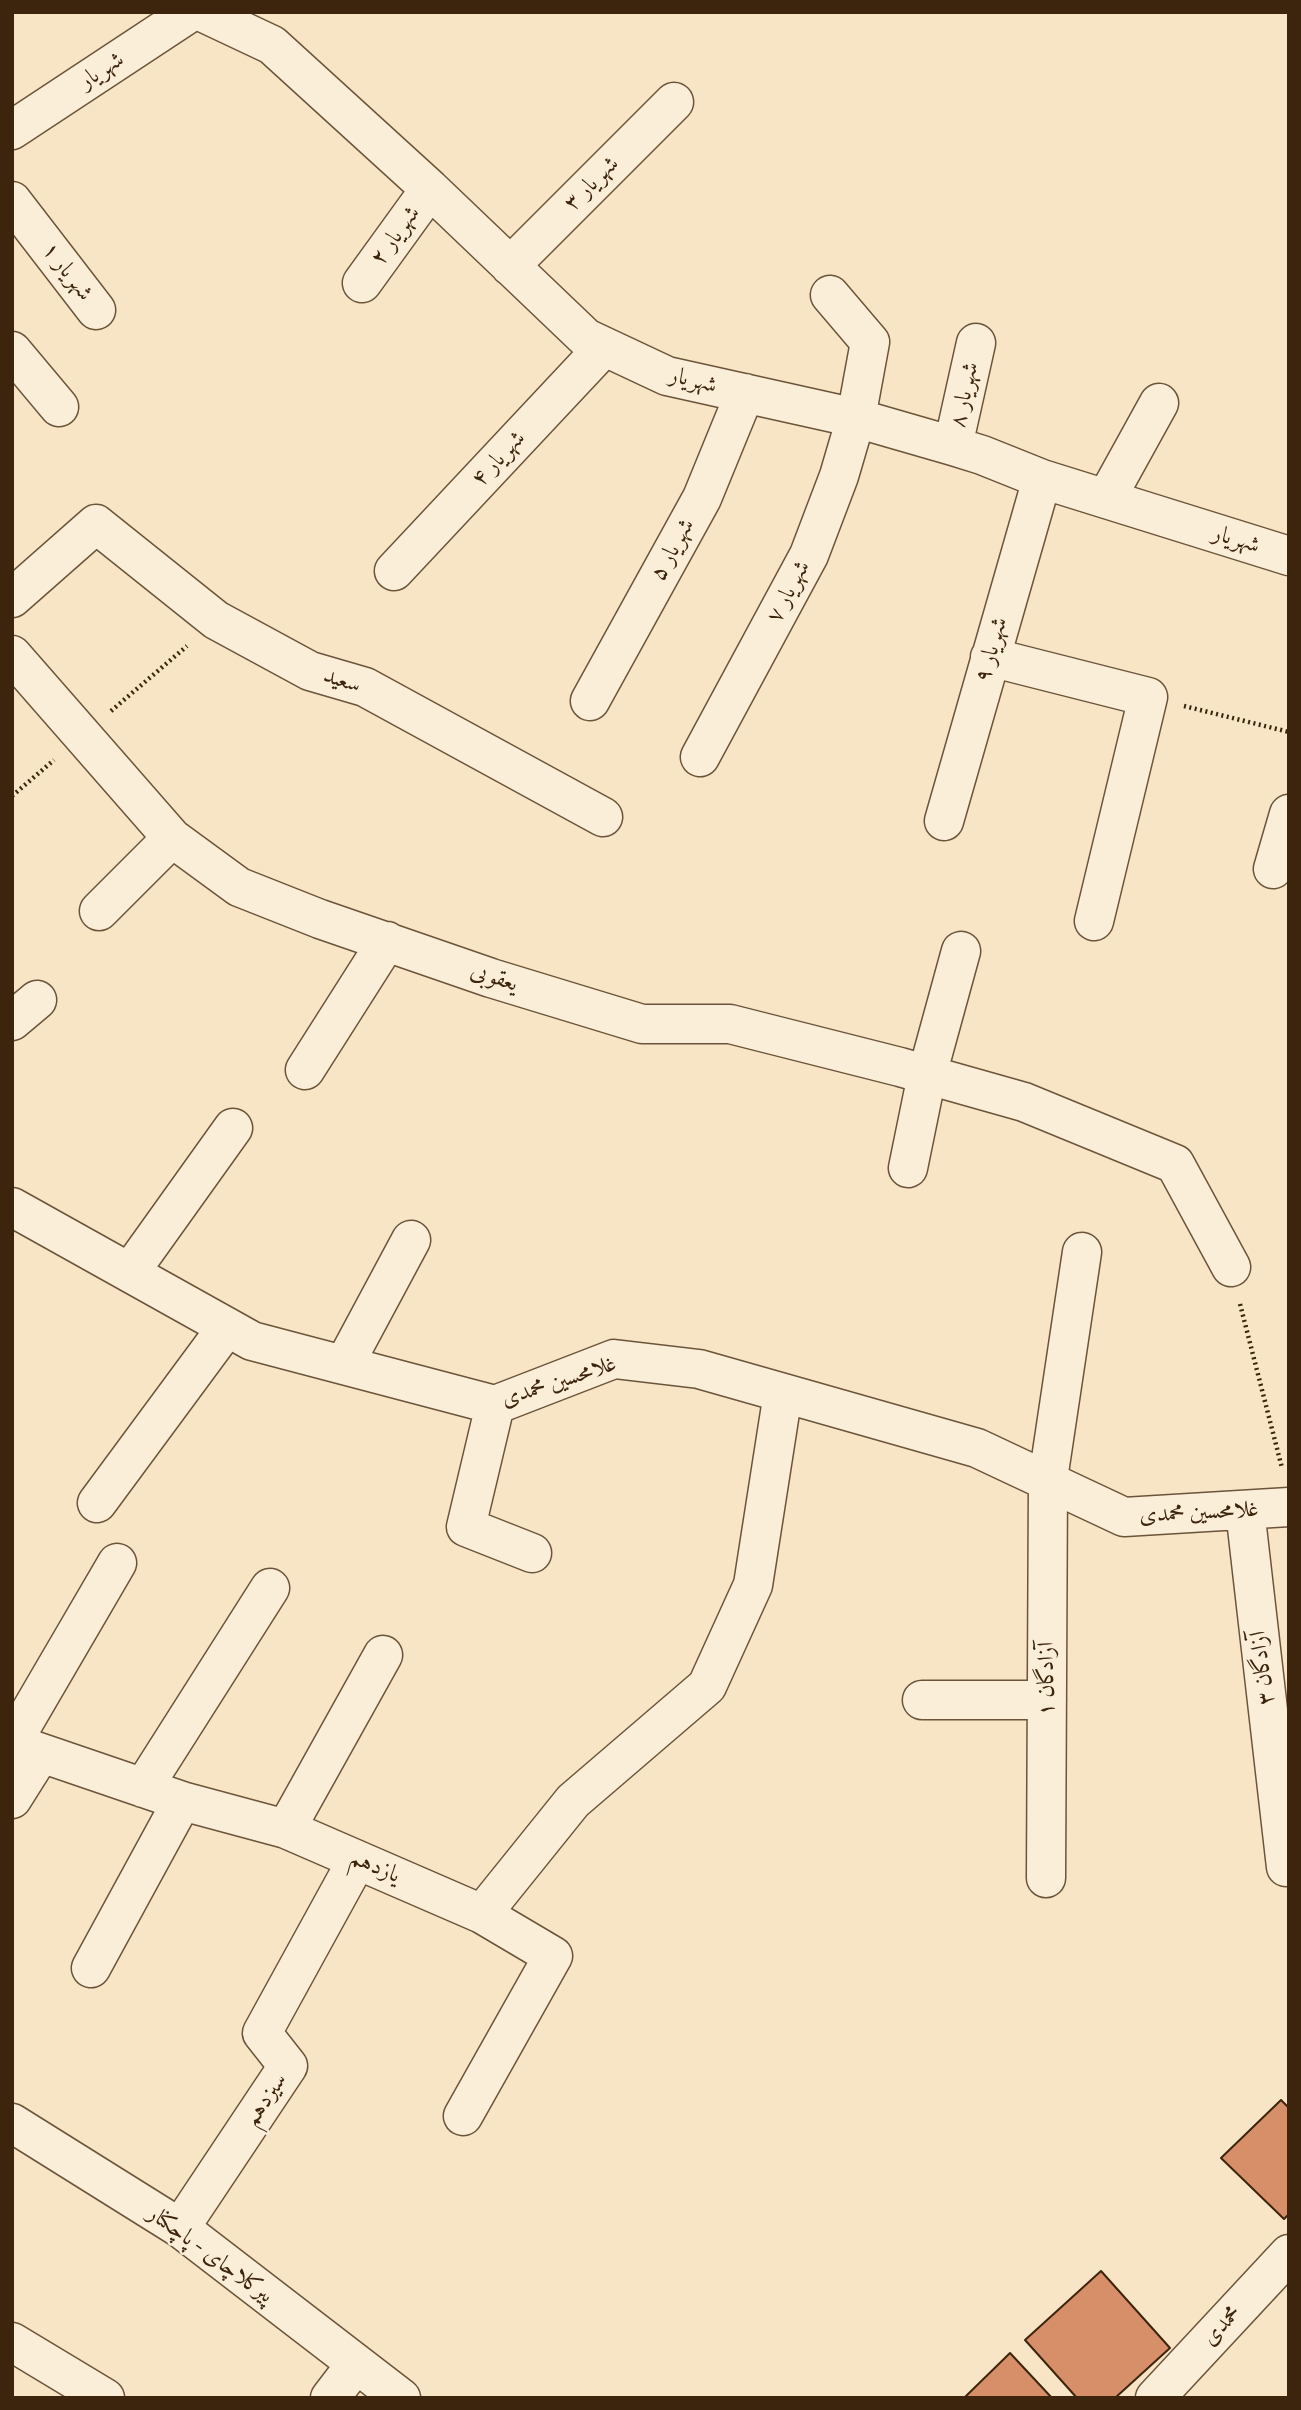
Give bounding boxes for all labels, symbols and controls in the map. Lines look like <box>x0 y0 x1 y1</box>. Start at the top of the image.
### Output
street label: شهریار <box>74 46 130 96</box>
street label: شهریار ۳ <box>559 151 625 217</box>
street label: شهریار ۲ <box>365 201 427 271</box>
street label: شهریار ۱ <box>36 237 98 307</box>
street label: شهریار ۸ <box>945 360 985 430</box>
street label: شهریار <box>666 362 720 400</box>
street label: شهریار ۴ <box>466 425 532 493</box>
street label: شهریار ۵ <box>645 514 701 586</box>
street label: شهریار <box>1209 520 1263 560</box>
street label: شهریار ۷ <box>761 556 817 628</box>
street label: شهریار ۹ <box>970 614 1014 686</box>
street label: سعید <box>320 662 364 700</box>
street label: یعقوبی <box>467 957 521 999</box>
street label: غلامحسین محمدی <box>498 1350 620 1414</box>
street label: غلامحسین محمدی <box>1139 1496 1259 1530</box>
street label: آزادگان ۳ <box>1245 1629 1281 1707</box>
street label: آزادگان ۱ <box>1033 1642 1061 1716</box>
street label: یازدهم <box>346 1844 404 1890</box>
street label: سیزدهم <box>238 2068 294 2132</box>
street label: پیرکلاچای - پاچکنار <box>142 2200 278 2310</box>
street label: محمدی <box>1196 2300 1248 2352</box>

